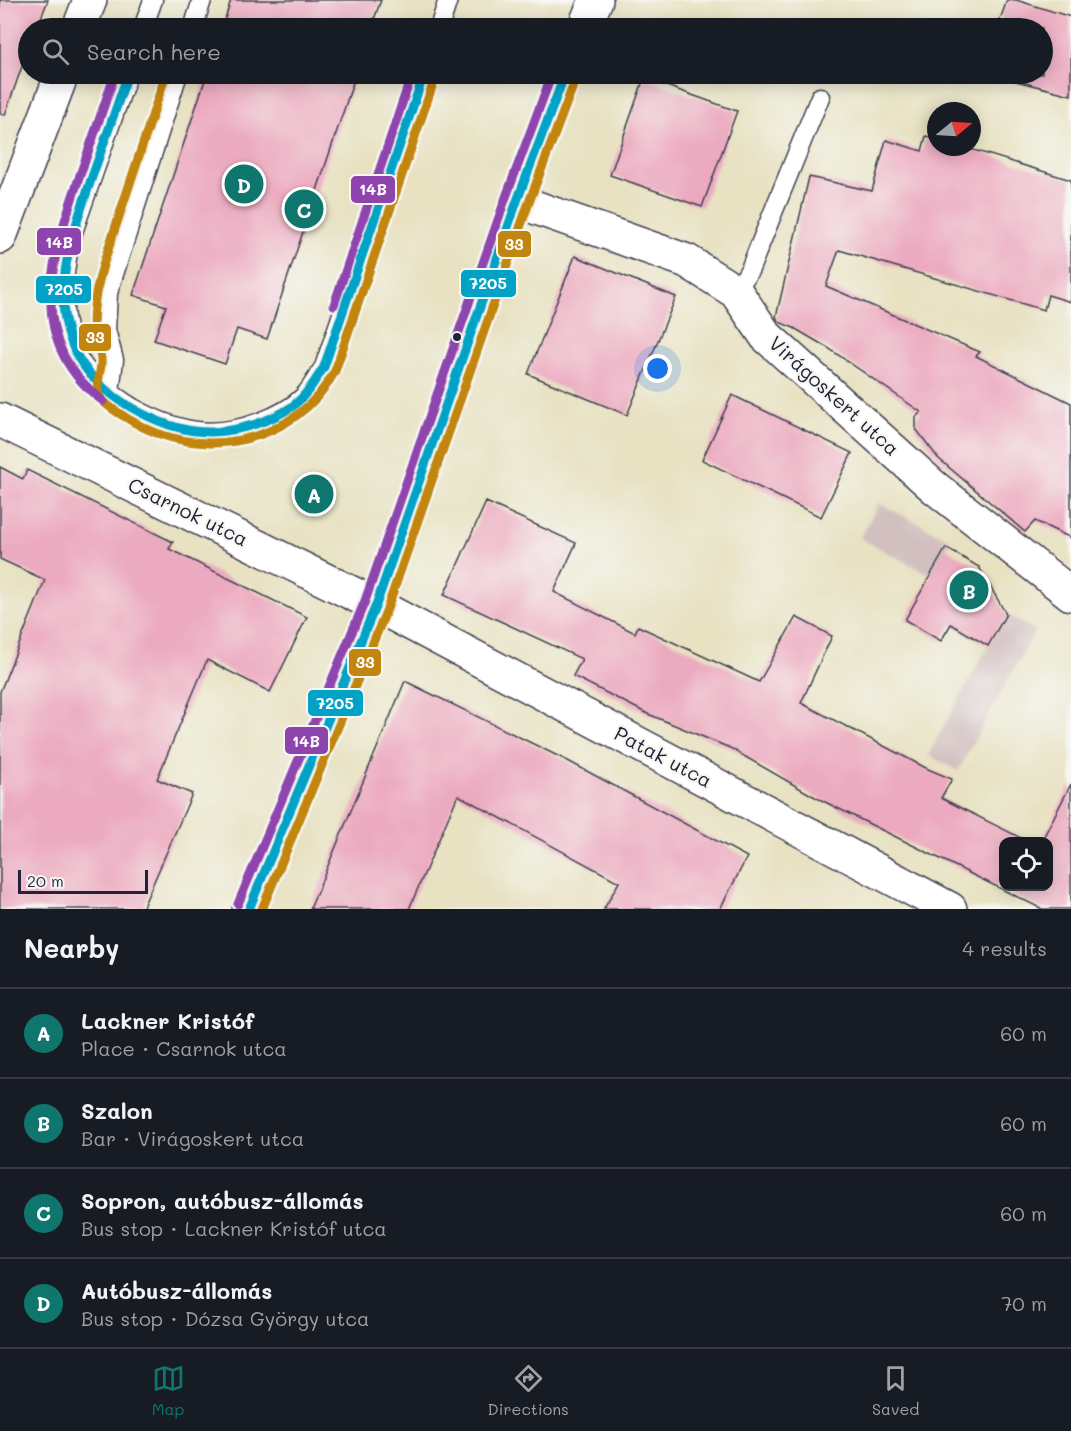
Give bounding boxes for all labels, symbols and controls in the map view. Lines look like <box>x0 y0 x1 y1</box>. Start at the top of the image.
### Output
search box <box>18 18 1053 84</box>
icon: search <box>39 35 72 68</box>
text: Search here <box>87 37 221 66</box>
north arrow <box>927 102 981 156</box>
pin: D <box>224 162 264 207</box>
line badge: 14B <box>350 175 396 204</box>
text: 14B <box>359 178 387 199</box>
pin: C <box>284 186 324 232</box>
line badge: 14B <box>36 227 82 256</box>
line badge: 33 <box>497 230 532 258</box>
text: 14B <box>45 231 73 252</box>
text: 33 <box>504 233 524 254</box>
line badge: 7205 <box>460 269 517 298</box>
text: 7205 <box>469 272 507 293</box>
line badge: 7205 <box>35 275 92 304</box>
text: 7205 <box>45 278 83 299</box>
line badge: 33 <box>78 323 112 352</box>
text: 33 <box>85 326 105 347</box>
street label: Virágoskert utca <box>764 330 905 461</box>
unlabelled marker <box>451 331 463 343</box>
your location <box>643 354 672 383</box>
street label: Csarnok utca <box>124 471 253 551</box>
pin: A <box>294 472 334 516</box>
pin: B <box>950 568 988 612</box>
line badge: 33 <box>348 648 382 677</box>
text: 33 <box>355 651 375 672</box>
line badge: 7205 <box>307 689 364 717</box>
text: 7205 <box>316 692 354 713</box>
street label: Patak utca <box>610 720 717 793</box>
line badge: 14B <box>284 726 329 755</box>
text: 14B <box>292 730 320 751</box>
map controls <box>999 837 1053 891</box>
button: locate <box>999 837 1053 891</box>
scale bar <box>18 867 148 894</box>
text: 20 m <box>27 870 64 891</box>
text: Nearby <box>24 931 119 965</box>
text: 4 results <box>962 935 1047 961</box>
text: Lackner Kristóf <box>81 1006 254 1035</box>
text: A <box>37 1020 50 1046</box>
text: 60 m <box>1000 1020 1047 1046</box>
text: Place · Csarnok utca <box>81 1035 287 1061</box>
text: Szalon <box>81 1096 153 1125</box>
text: B <box>37 1110 50 1136</box>
text: 60 m <box>1000 1110 1047 1136</box>
text: Bar · Virágoskert utca <box>81 1125 304 1151</box>
text: Sopron, autóbusz-állomás <box>81 1186 364 1215</box>
text: C <box>36 1200 51 1226</box>
text: 60 m <box>1000 1200 1047 1226</box>
text: Bus stop · Lackner Kristóf utca <box>81 1215 387 1241</box>
text: Autóbusz-állomás <box>81 1276 272 1305</box>
text: D <box>36 1290 51 1316</box>
text: 70 m <box>1001 1290 1047 1316</box>
text: Bus stop · Dózsa György utca <box>81 1305 370 1331</box>
tab: Map <box>152 1362 185 1419</box>
tab: Directions <box>488 1362 569 1419</box>
tab: Saved <box>872 1362 919 1419</box>

